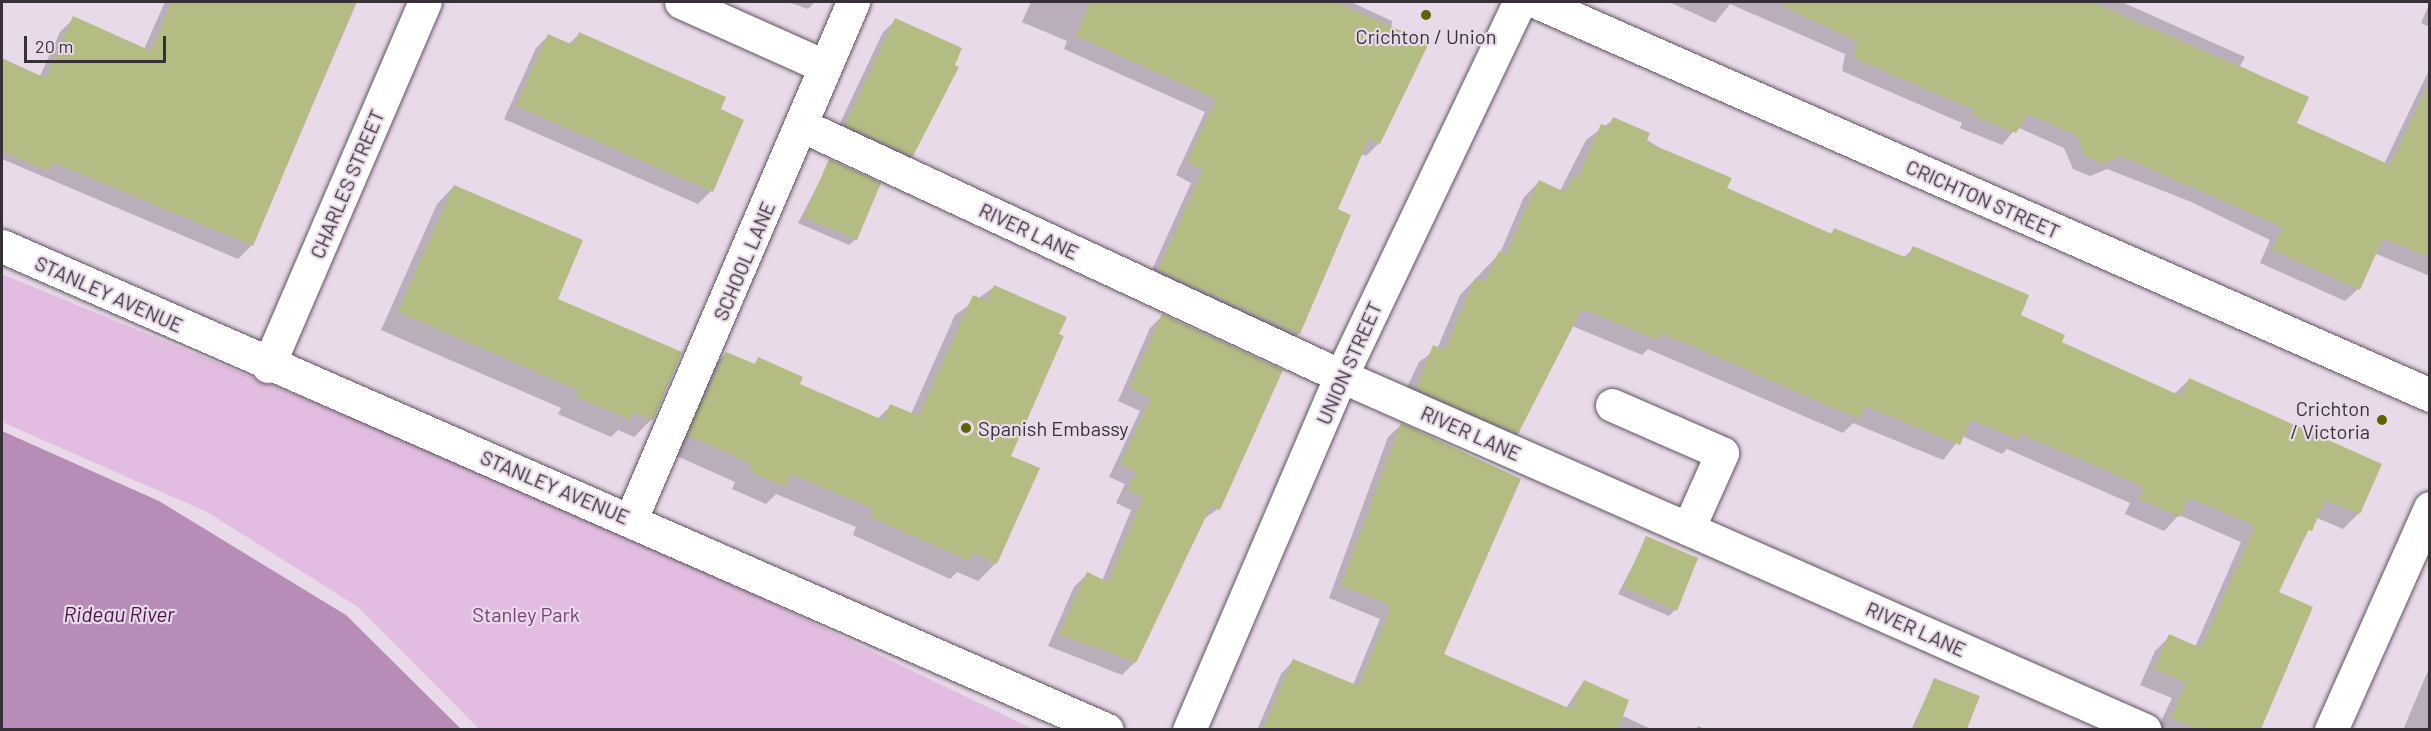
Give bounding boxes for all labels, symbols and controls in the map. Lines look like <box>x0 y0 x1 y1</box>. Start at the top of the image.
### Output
marker: Crichton / Union <box>1419 8 1433 22</box>
scale bar <box>27 24 170 62</box>
place label: Crichton / Union <box>1356 24 1496 48</box>
text: 20 m <box>35 35 73 57</box>
street label: CHARLES STREET <box>305 106 389 262</box>
street label: CRICHTON STREET <box>1902 154 2064 244</box>
street label: SCHOOL LANE <box>708 198 780 324</box>
street label: RIVER LANE <box>975 198 1083 264</box>
street label: STANLEY AVENUE <box>31 251 187 337</box>
street label: UNION STREET <box>1311 298 1387 428</box>
place label: Crichton / Victoria <box>2290 396 2370 443</box>
street label: RIVER LANE <box>1417 400 1525 466</box>
marker: Crichton / Victoria <box>2375 413 2389 427</box>
place label: Spanish Embassy <box>978 416 1129 440</box>
marker: Spanish Embassy <box>959 421 973 435</box>
street label: STANLEY AVENUE <box>477 445 633 529</box>
street label: RIVER LANE <box>1862 596 1970 662</box>
water label: Rideau River <box>63 601 175 627</box>
park label: Stanley Park <box>472 602 580 626</box>

